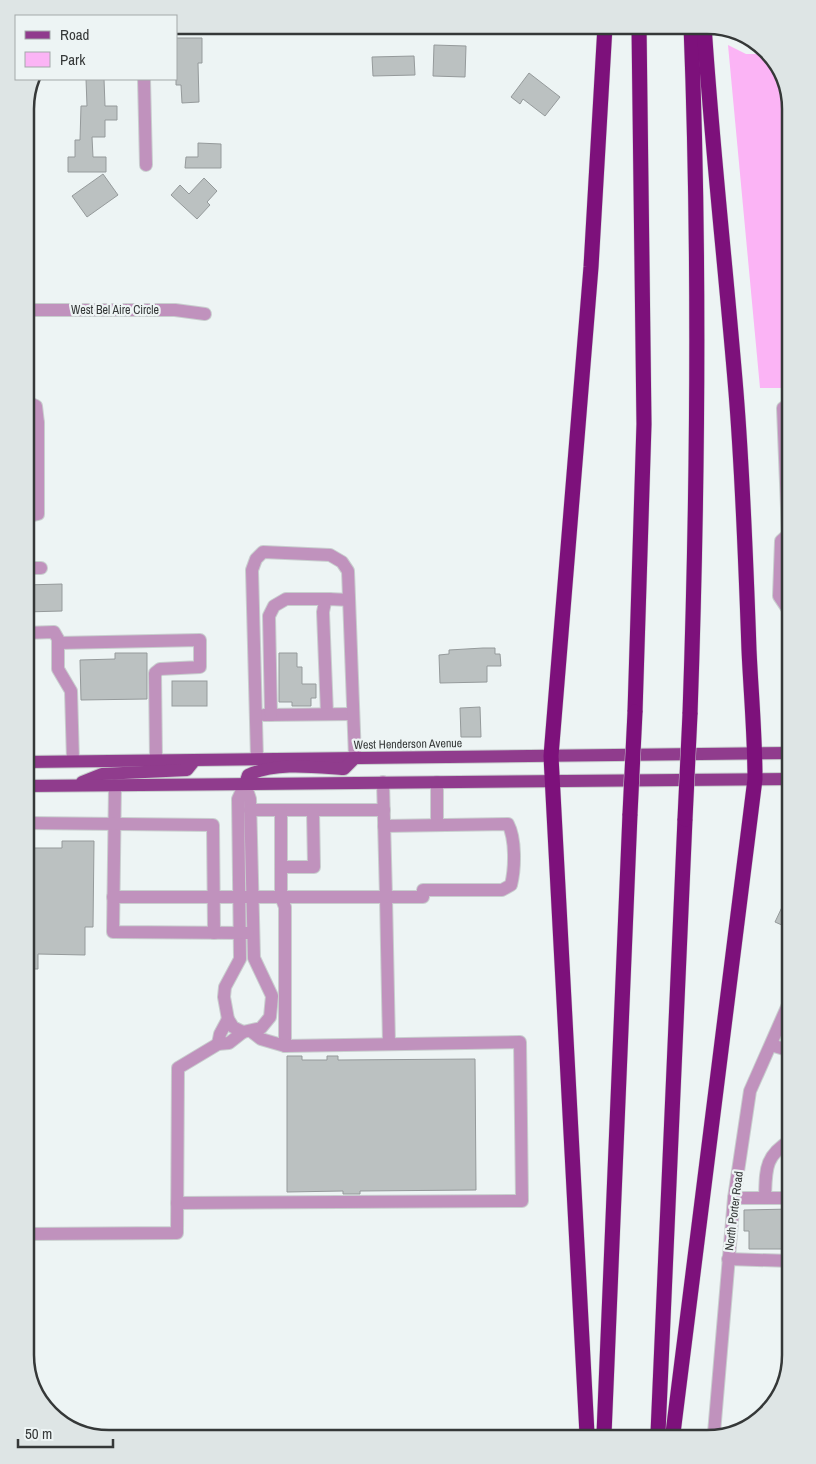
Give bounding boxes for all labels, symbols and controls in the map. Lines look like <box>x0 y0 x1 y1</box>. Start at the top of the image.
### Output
legend <box>15 15 178 80</box>
text: Road <box>60 24 89 45</box>
text: Park <box>60 49 86 70</box>
street label: West Bel Aire Circle <box>71 302 159 318</box>
street label: West Henderson Avenue <box>354 735 462 753</box>
street label: North Porter Road <box>721 1170 747 1252</box>
scale bar <box>18 1416 112 1448</box>
text: 50 m <box>25 1423 52 1444</box>

